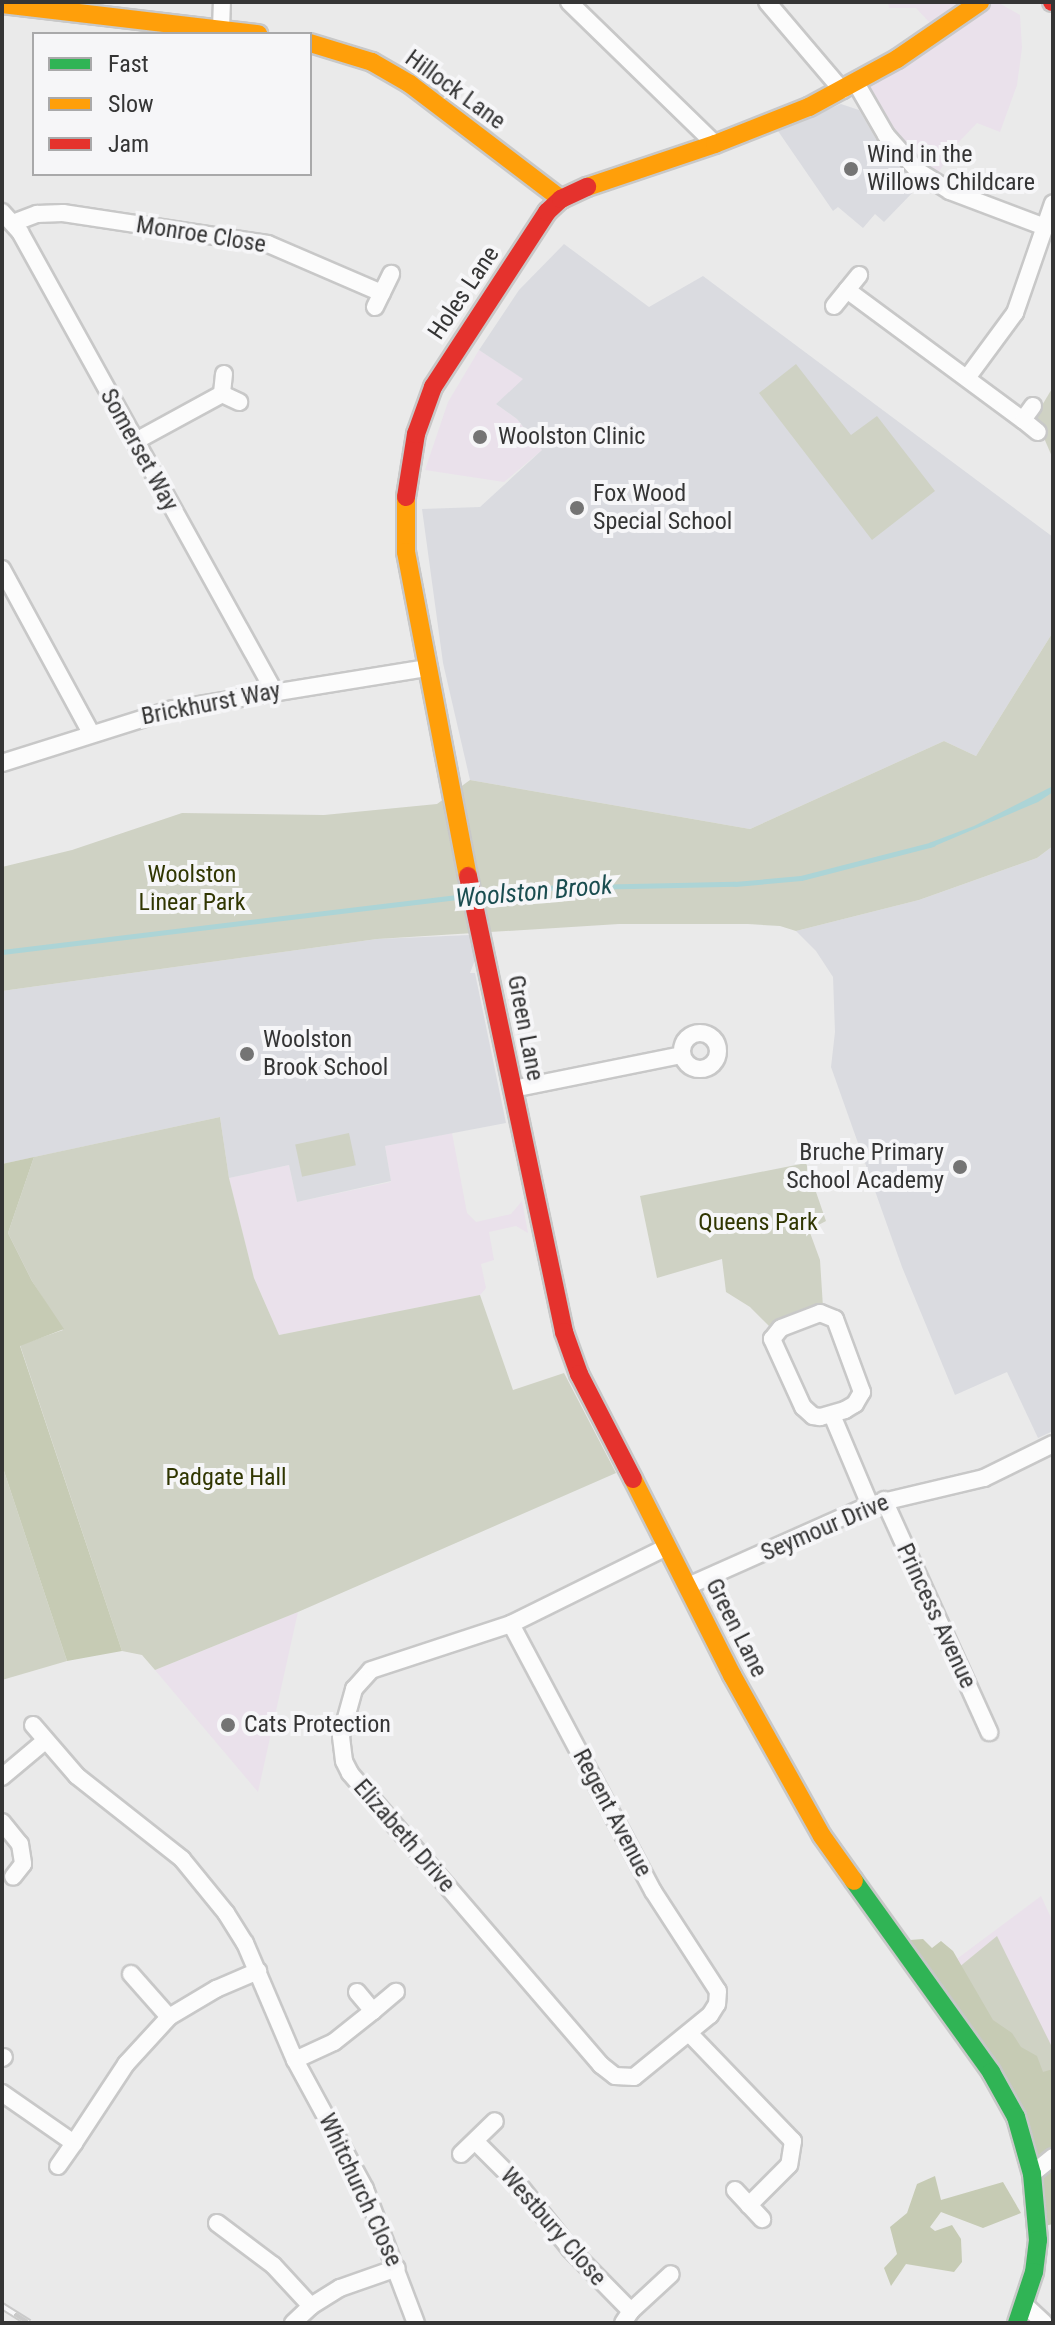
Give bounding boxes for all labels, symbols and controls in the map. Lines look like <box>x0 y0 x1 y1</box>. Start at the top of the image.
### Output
legend <box>32 32 312 176</box>
street label: Hillock Lane <box>399 44 511 136</box>
text: Fast <box>108 50 149 78</box>
text: Slow <box>108 90 154 118</box>
text: Jam <box>108 130 149 158</box>
place label: Wind in the Willows Childcare <box>867 141 1035 197</box>
marker: Wind in the Willows Childcare <box>842 160 860 178</box>
street label: Monroe Close <box>134 211 268 259</box>
street label: Holes Lane <box>422 241 506 345</box>
street label: Somerset Way <box>94 384 184 516</box>
place label: Woolston Clinic <box>498 423 645 451</box>
marker: Woolston Clinic <box>469 426 491 448</box>
place label: Fox Wood Special School <box>593 480 732 536</box>
marker: Fox Wood Special School <box>568 499 586 517</box>
street label: Brickhurst Way <box>139 676 283 732</box>
park label: Woolston Linear Park <box>139 861 245 917</box>
water label: Woolston Brook <box>454 870 614 914</box>
street label: Green Lane <box>501 973 549 1083</box>
place label: Woolston Brook School <box>263 1026 388 1082</box>
marker: Woolston Brook School <box>238 1045 256 1063</box>
place label: Bruche Primary School Academy <box>786 1139 944 1195</box>
marker: Bruche Primary School Academy <box>951 1158 969 1176</box>
park label: Queens Park <box>698 1209 818 1237</box>
park label: Padgate Hall <box>165 1464 287 1492</box>
street label: Seymour Drive <box>757 1488 893 1568</box>
street label: Princess Avenue <box>890 1539 982 1693</box>
street label: Green Lane <box>699 1574 773 1682</box>
place label: Cats Protection <box>244 1711 391 1739</box>
marker: Cats Protection <box>219 1716 237 1734</box>
street label: Regent Avenue <box>566 1744 658 1882</box>
street label: Elizabeth Drive <box>347 1774 461 1898</box>
street label: Whitchurch Close <box>312 2109 408 2271</box>
street label: Westbury Close <box>494 2162 612 2292</box>

